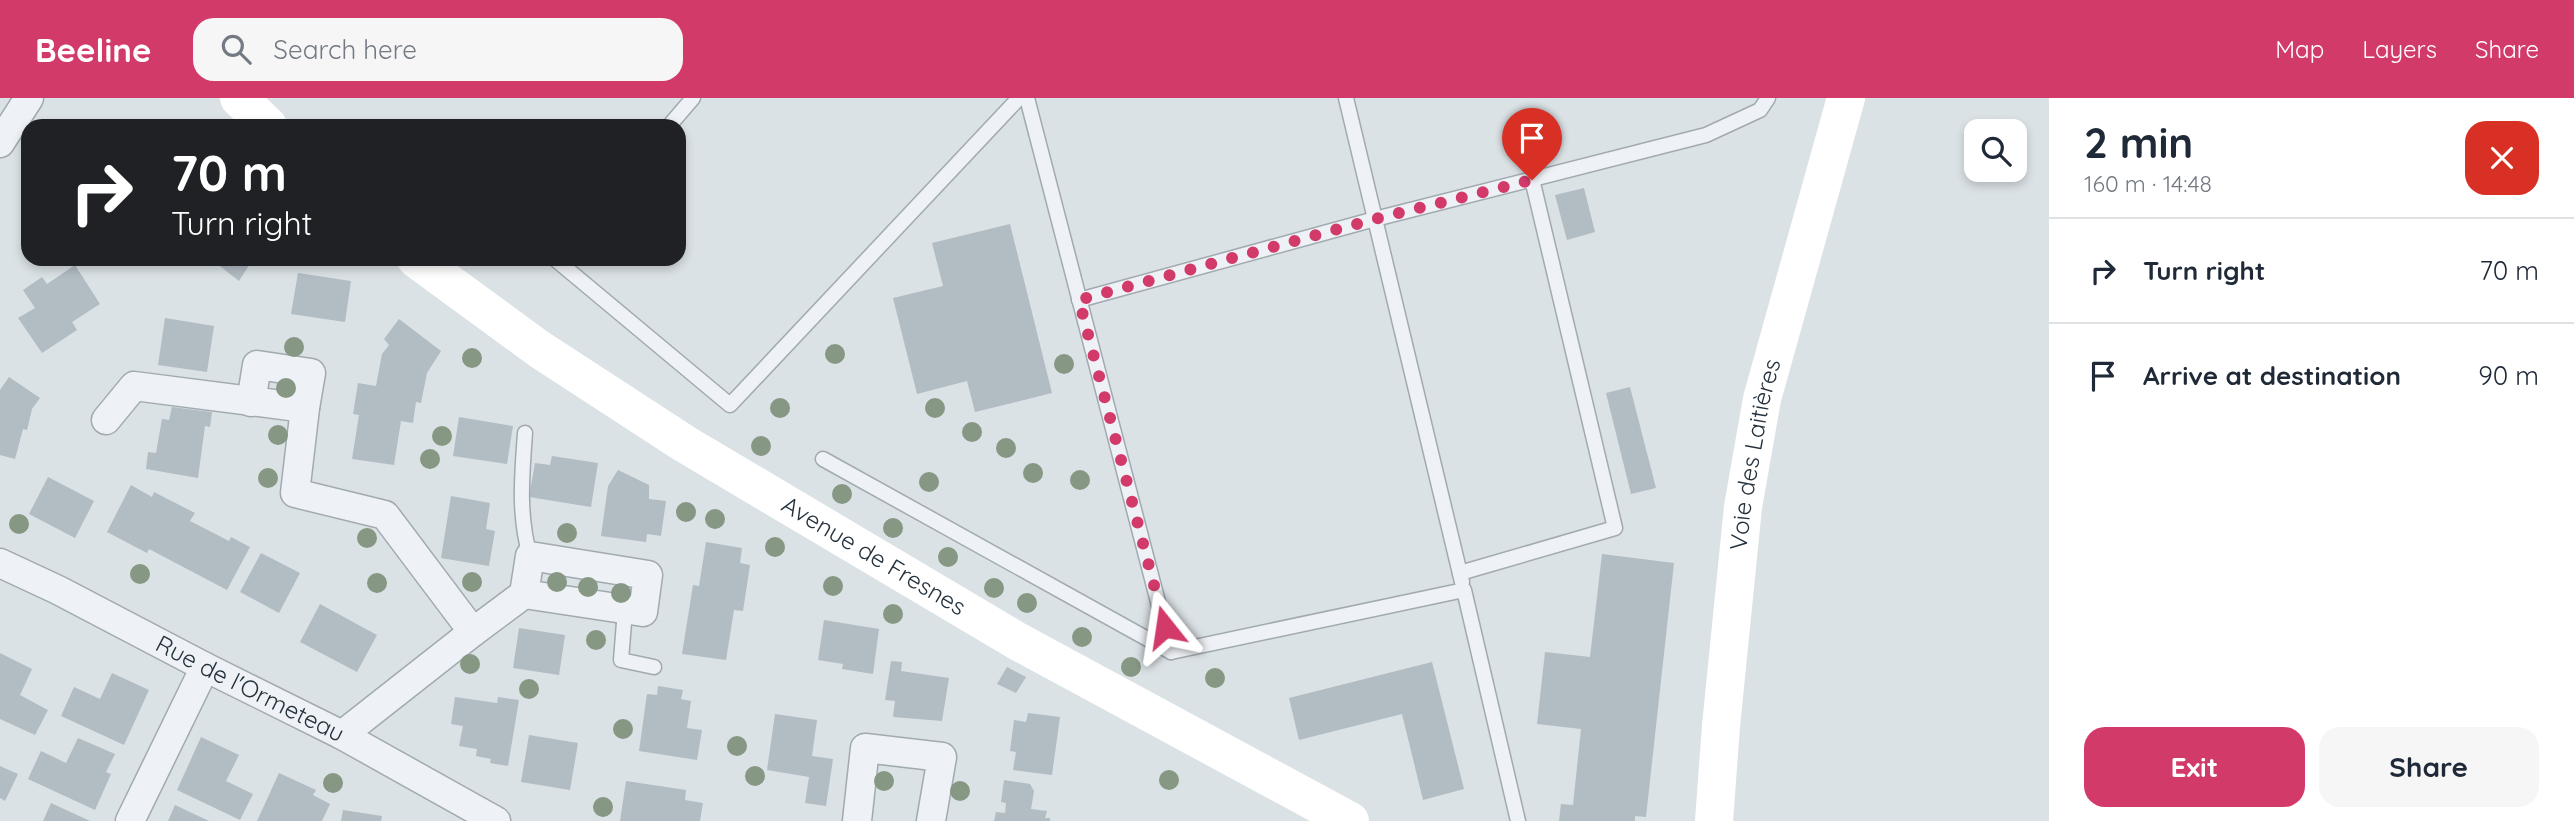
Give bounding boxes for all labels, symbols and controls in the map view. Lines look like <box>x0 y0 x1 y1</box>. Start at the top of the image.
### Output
search box <box>193 18 683 81</box>
text: Beeline <box>35 29 151 70</box>
icon: search <box>217 30 255 68</box>
text: Search here <box>273 33 417 66</box>
text: Map <box>2275 34 2324 64</box>
text: Layers <box>2362 34 2437 64</box>
text: Share <box>2475 34 2539 64</box>
pin <box>1502 108 1562 180</box>
text: 2 min <box>2084 116 2193 169</box>
icon: arrive <box>1513 119 1551 157</box>
map controls <box>1964 119 2027 182</box>
button: search <box>1964 119 2027 182</box>
button: close <box>2465 121 2539 195</box>
text: 70 m <box>171 142 287 203</box>
icon: right <box>56 147 147 238</box>
text: 160 m · 14:48 <box>2084 169 2212 198</box>
text: Turn right <box>171 203 312 243</box>
icon: right <box>2084 252 2122 290</box>
text: Turn right <box>2143 254 2265 287</box>
text: 70 m <box>2479 254 2539 287</box>
street label: Voie des Laitières <box>1723 355 1786 552</box>
icon: arrive <box>2084 357 2122 395</box>
text: Arrive at destination <box>2143 359 2401 392</box>
text: 90 m <box>2478 359 2539 392</box>
street label: Avenue de Fresnes <box>777 489 972 621</box>
position arrow <box>1128 590 1202 664</box>
street label: Rue de l'Ormeteau <box>151 628 350 748</box>
button: Exit <box>2084 727 2305 807</box>
button: Share <box>2319 727 2539 807</box>

